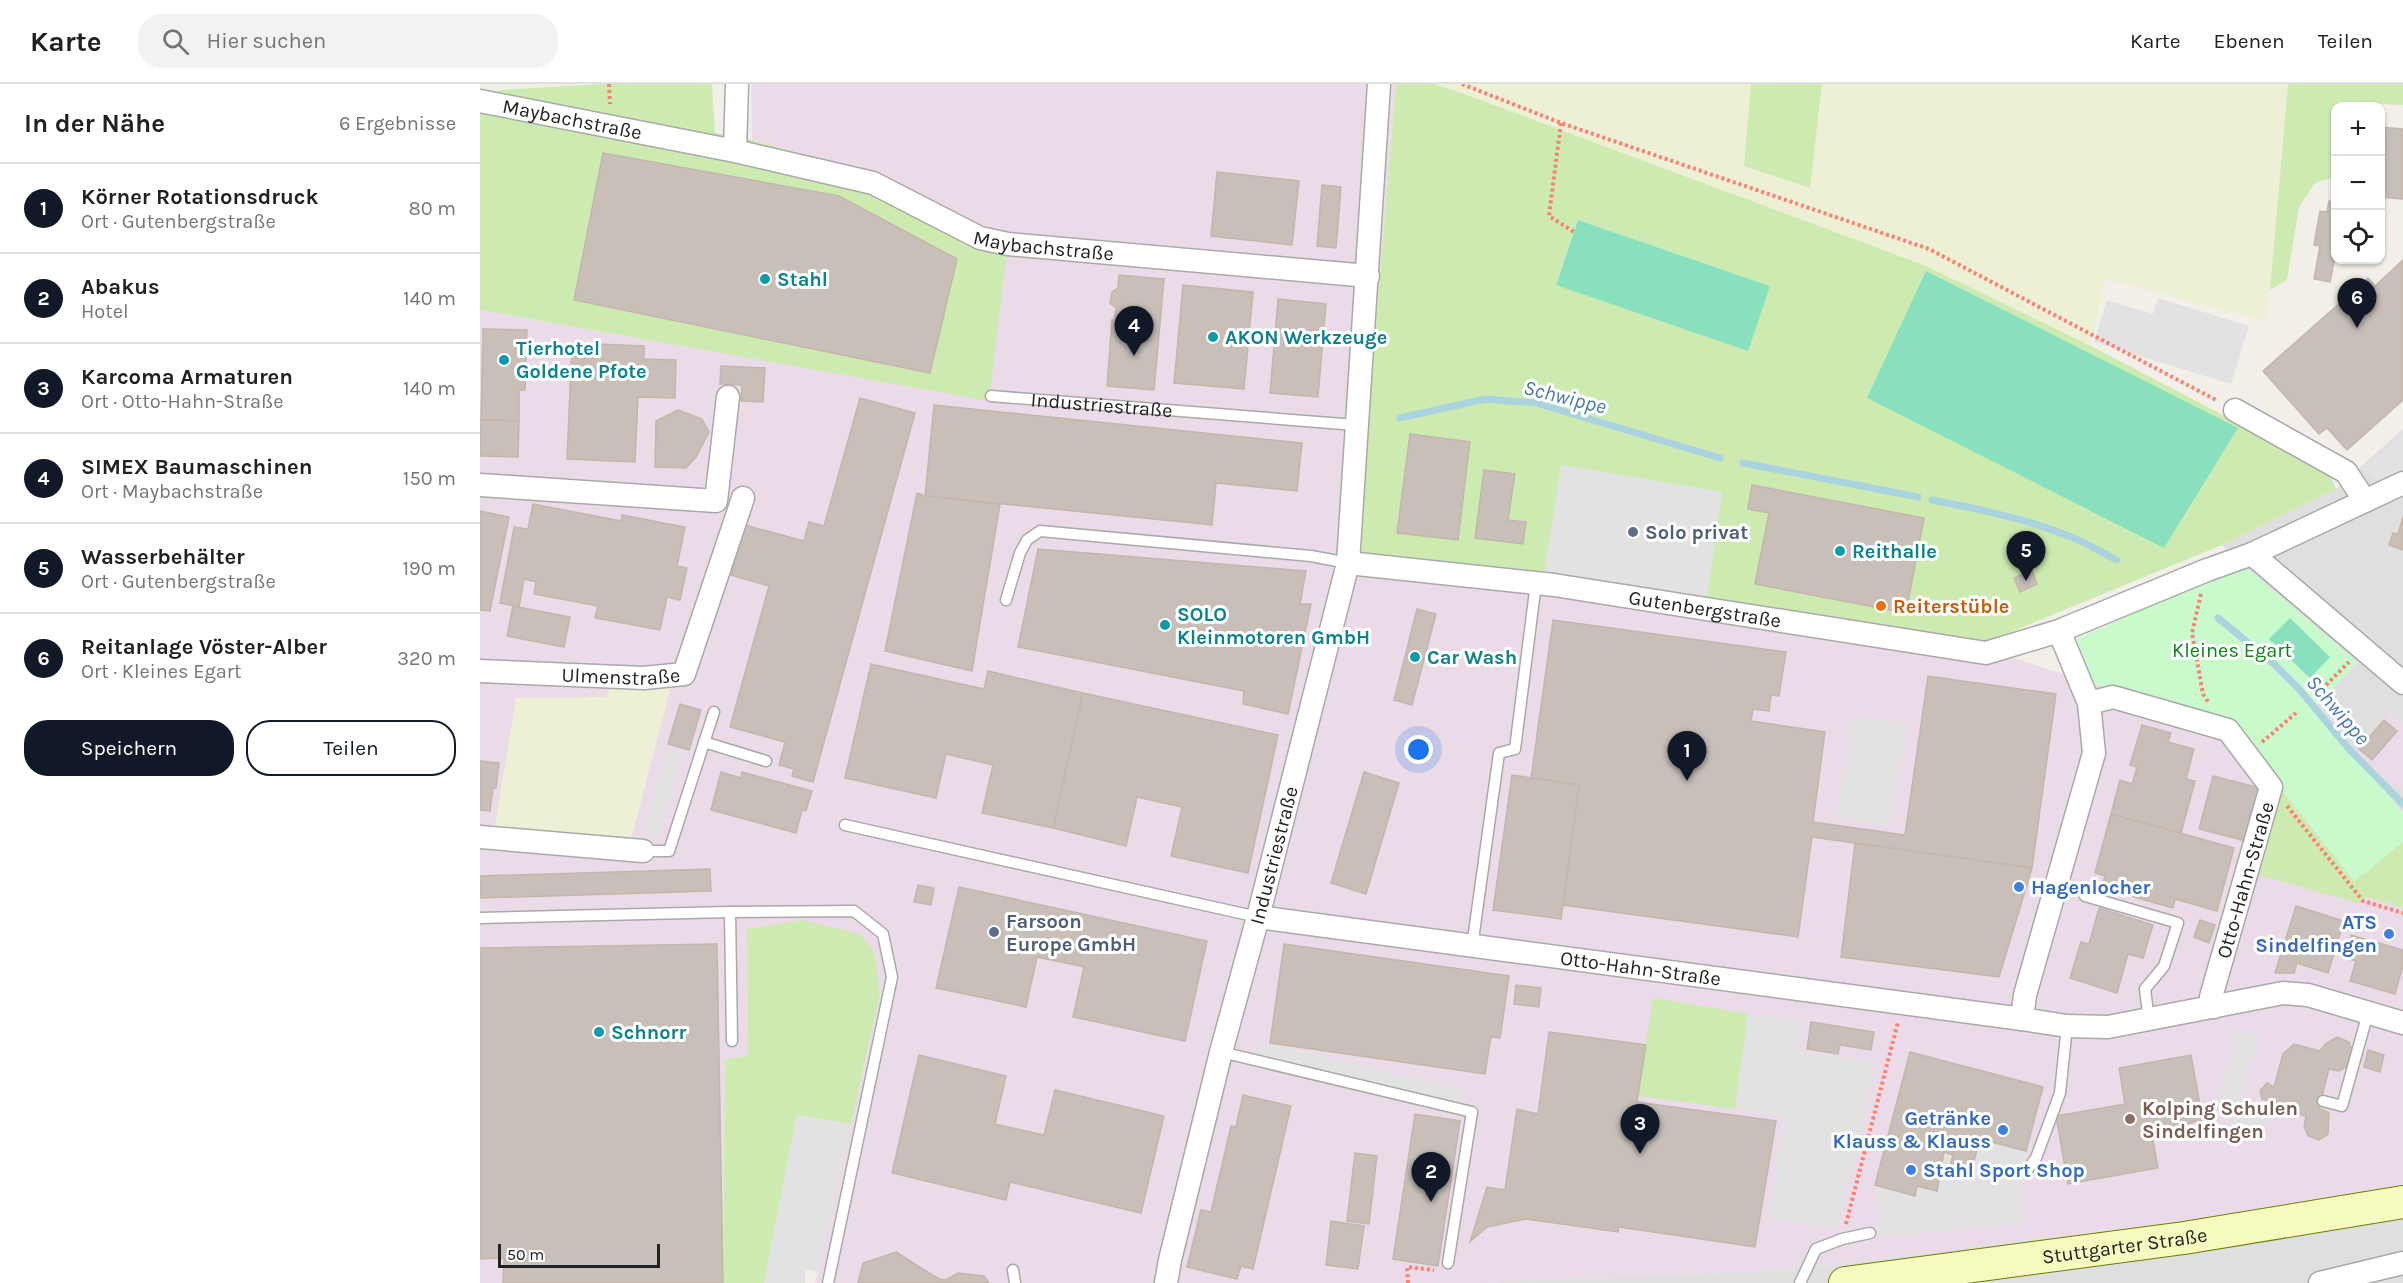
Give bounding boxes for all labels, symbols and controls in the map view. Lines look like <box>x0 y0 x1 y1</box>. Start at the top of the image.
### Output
search box <box>138 14 558 68</box>
text: Karte <box>30 25 102 58</box>
icon: search <box>159 25 192 58</box>
text: Hier suchen <box>207 28 326 54</box>
text: Karte <box>2130 29 2181 53</box>
text: Ebenen <box>2214 29 2285 53</box>
text: Teilen <box>2318 29 2373 53</box>
street label: Maybachstraße <box>501 95 644 144</box>
map controls <box>2331 102 2385 264</box>
button: + <box>2331 102 2385 156</box>
text: In der Nähe <box>24 108 165 139</box>
text: 6 Ergebnisse <box>339 112 456 135</box>
button: − <box>2331 156 2385 210</box>
text: Körner Rotationsdruck <box>81 184 318 210</box>
text: 1 <box>40 197 47 220</box>
text: 80 m <box>408 197 456 220</box>
text: Ort · Gutenbergstraße <box>81 210 276 233</box>
button: locate <box>2331 210 2385 264</box>
street label: Maybachstraße <box>971 226 1115 265</box>
place label: Stahl <box>777 268 828 291</box>
marker: Stahl <box>758 272 772 286</box>
text: Abakus <box>81 274 160 300</box>
pin: 6 <box>2338 278 2376 328</box>
text: 2 <box>37 287 50 310</box>
text: 140 m <box>403 287 456 310</box>
text: Hotel <box>81 300 129 323</box>
pin: 4 <box>1114 306 1154 356</box>
place label: AKON Werkzeuge <box>1225 326 1387 349</box>
marker: AKON Werkzeuge <box>1206 330 1220 344</box>
place label: Tierhotel Goldene Pfote <box>516 337 647 383</box>
marker: Tierhotel Goldene Pfote <box>497 353 511 367</box>
text: Karcoma Armaturen <box>81 364 293 390</box>
water label: Schwippe <box>1521 375 1609 419</box>
text: 3 <box>37 377 50 400</box>
text: 140 m <box>403 377 456 400</box>
street label: Industriestraße <box>1030 388 1173 422</box>
text: Ort · Otto-Hahn-Straße <box>81 390 283 413</box>
text: SIMEX Baumaschinen <box>81 454 312 480</box>
text: 4 <box>38 467 49 490</box>
text: 150 m <box>403 467 456 490</box>
text: Ort · Maybachstraße <box>81 480 263 503</box>
place label: Solo privat <box>1645 521 1748 544</box>
marker: Solo privat <box>1626 525 1640 539</box>
pin: 5 <box>2006 532 2046 581</box>
place label: Reithalle <box>1852 540 1937 563</box>
text: Wasserbehälter <box>81 544 245 570</box>
marker: Reithalle <box>1833 544 1847 558</box>
text: 5 <box>38 557 49 580</box>
text: 190 m <box>402 557 456 580</box>
text: Ort · Gutenbergstraße <box>81 570 276 593</box>
street label: Gutenbergstraße <box>1627 586 1783 633</box>
place label: Reiterstüble <box>1893 595 2009 618</box>
marker: Reiterstüble <box>1874 599 1888 613</box>
place label: SOLO Kleinmotoren GmbH <box>1177 603 1370 649</box>
marker: SOLO Kleinmotoren GmbH <box>1158 618 1172 632</box>
text: Reitanlage Vöster-Alber <box>81 634 327 660</box>
park label: Kleines Egart <box>2172 639 2292 662</box>
place label: Car Wash <box>1427 646 1517 669</box>
text: 6 <box>37 647 50 670</box>
text: 320 m <box>397 647 456 670</box>
marker: Car Wash <box>1408 650 1422 664</box>
text: Ort · Kleines Egart <box>81 660 242 683</box>
street label: Ulmenstraße <box>561 663 681 690</box>
water label: Schwippe <box>2301 670 2375 750</box>
button: Speichern <box>24 720 234 776</box>
button: Teilen <box>246 720 456 776</box>
pin: 1 <box>1668 732 1706 781</box>
your location <box>1404 735 1433 764</box>
street label: Industriestraße <box>1245 784 1303 927</box>
street label: Otto-Hahn-Straße <box>2212 799 2279 961</box>
place label: Hagenlocher <box>2031 876 2151 899</box>
marker: Hagenlocher <box>2012 880 2026 894</box>
place label: Farsoon Europe GmbH <box>1006 910 1136 956</box>
place label: ATS Sindelfingen <box>2255 911 2377 957</box>
marker: Farsoon Europe GmbH <box>987 925 1001 939</box>
marker: ATS Sindelfingen <box>2382 927 2396 941</box>
street label: Otto-Hahn-Straße <box>1559 946 1722 991</box>
place label: Schnorr <box>611 1021 686 1044</box>
marker: Schnorr <box>592 1025 606 1039</box>
place label: Kolping Schulen Sindelfingen <box>2142 1097 2298 1143</box>
pin: 3 <box>1620 1104 1660 1154</box>
place label: Getränke Klauss & Klauss <box>1833 1107 1991 1153</box>
marker: Kolping Schulen Sindelfingen <box>2123 1112 2137 1126</box>
marker: Getränke Klauss & Klauss <box>1996 1123 2010 1137</box>
pin: 2 <box>1412 1152 1450 1202</box>
place label: Stahl Sport Shop <box>1923 1159 2085 1182</box>
marker: Stahl Sport Shop <box>1904 1163 1918 1177</box>
street label: Stuttgarter Straße <box>2041 1223 2209 1269</box>
scale bar <box>498 1241 660 1268</box>
text: 50 m <box>507 1245 544 1264</box>

